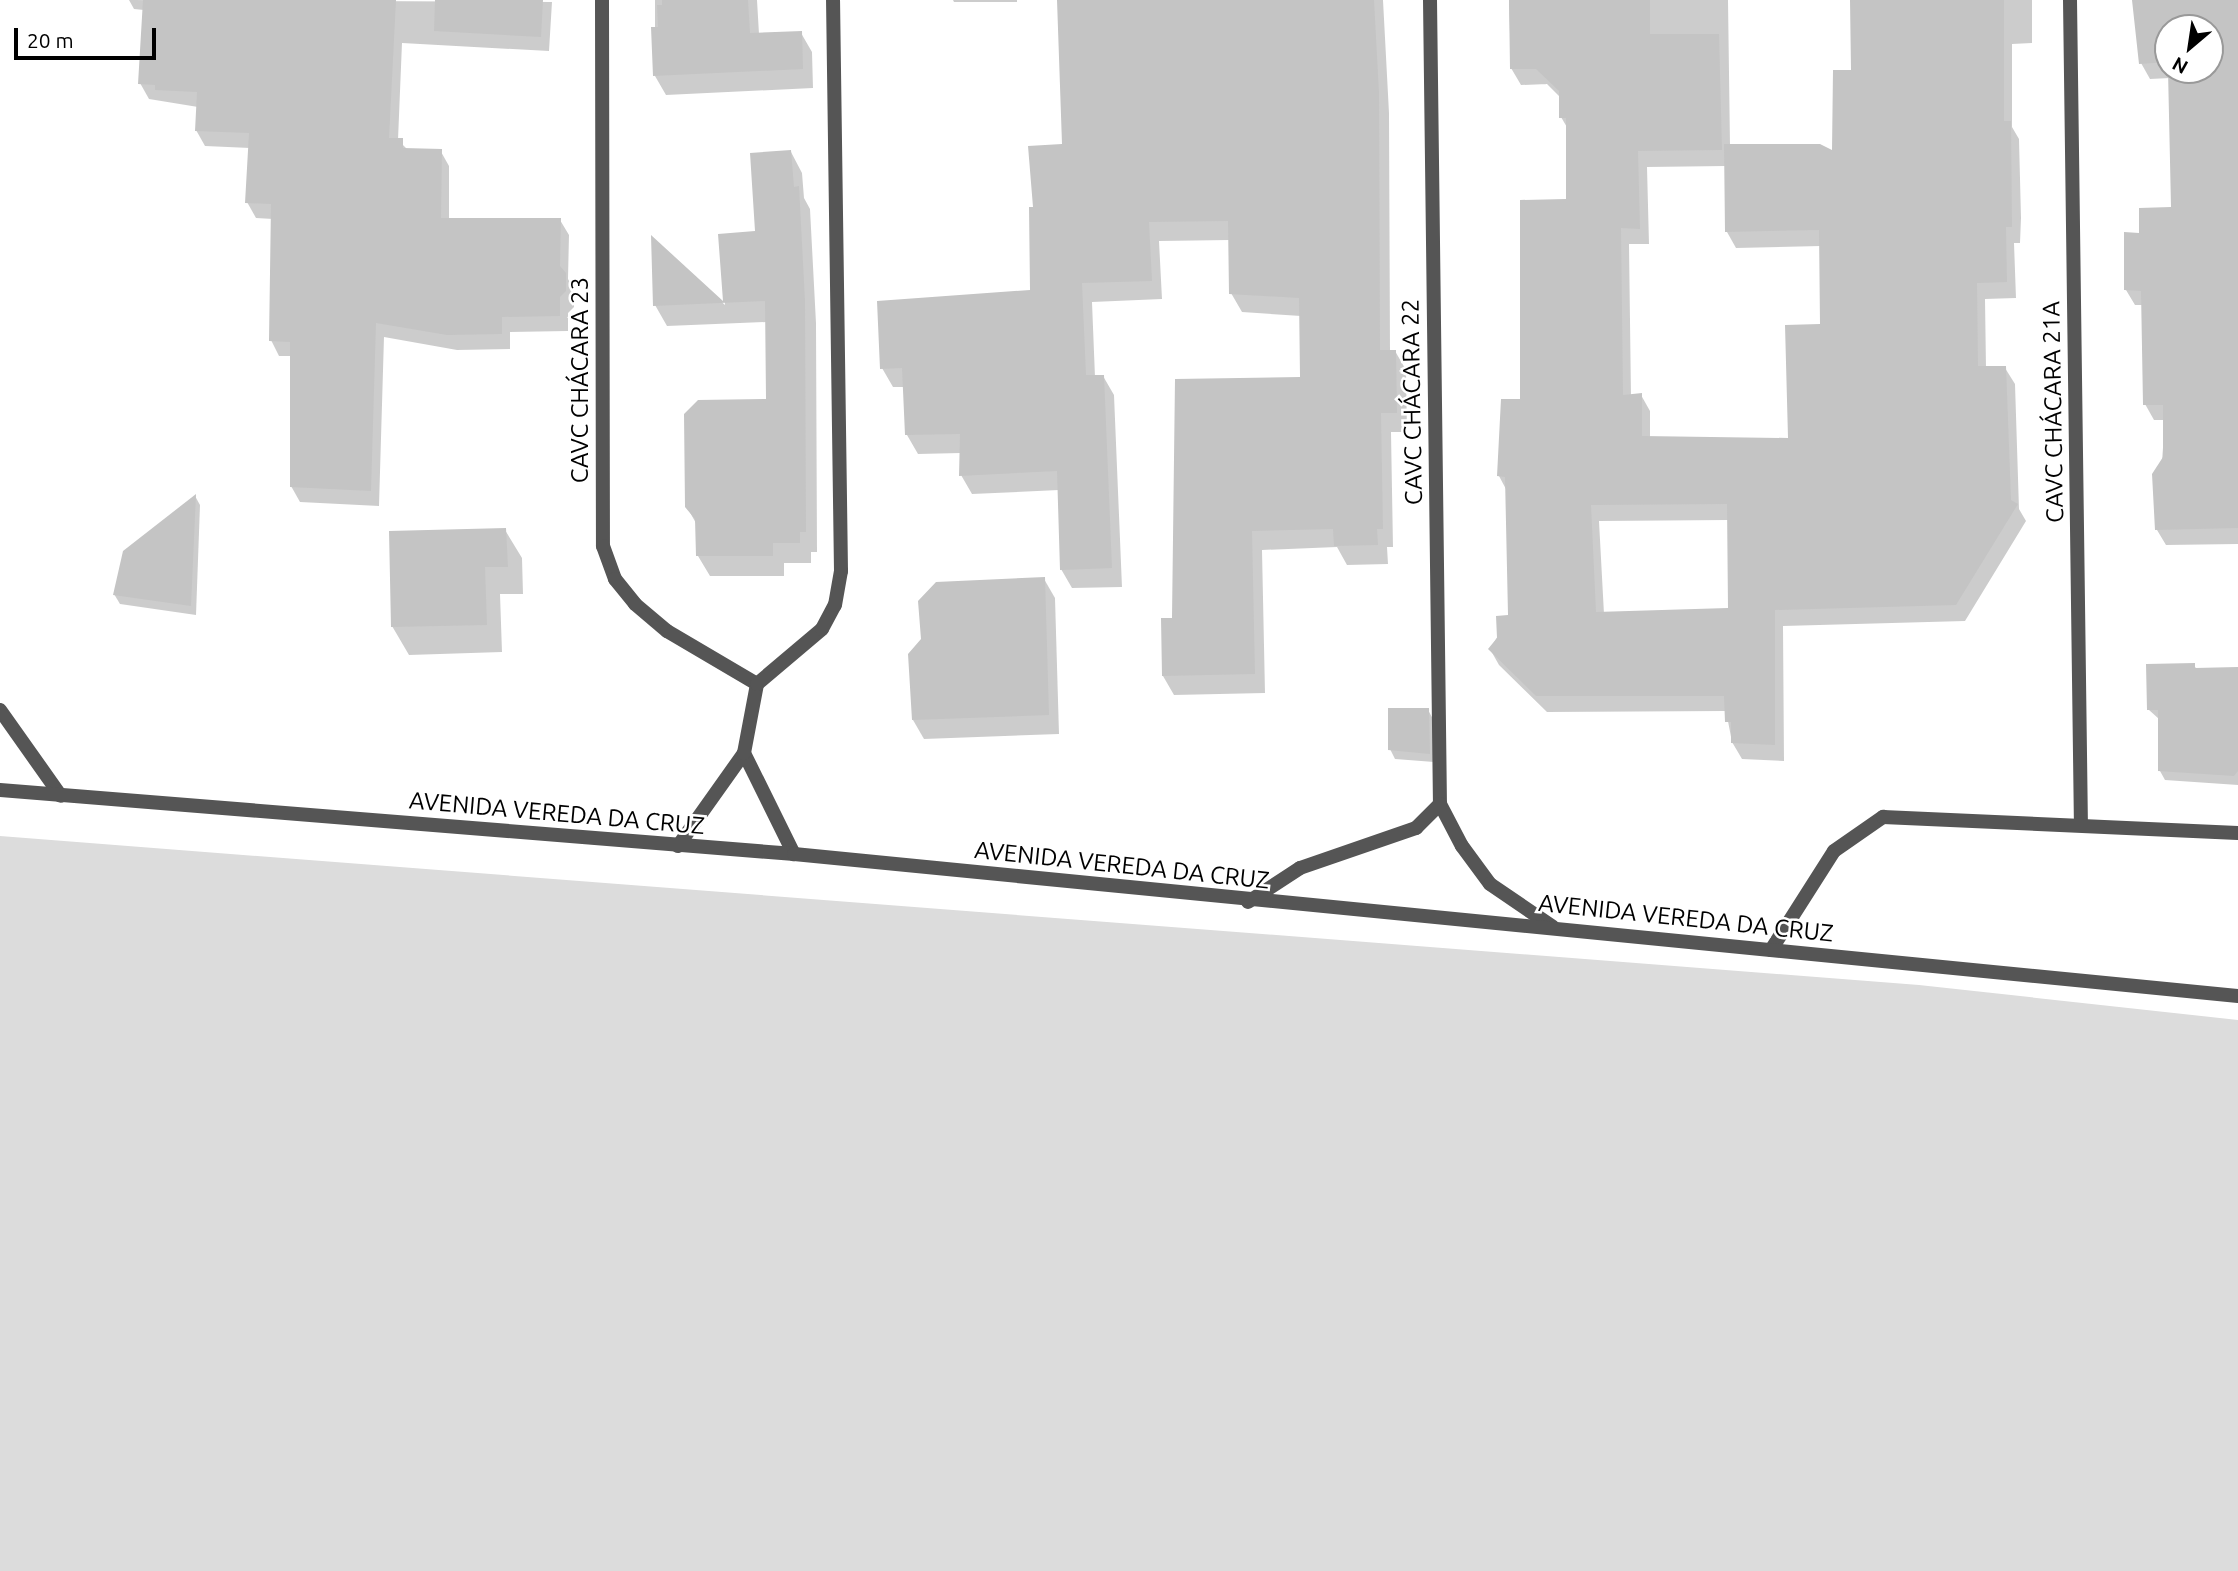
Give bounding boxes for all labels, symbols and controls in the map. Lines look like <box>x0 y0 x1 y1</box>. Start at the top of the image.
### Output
scale bar <box>18 14 159 58</box>
north arrow <box>2154 14 2224 84</box>
text: 20 m <box>27 28 74 52</box>
text: N <box>2168 53 2191 79</box>
street label: CAVC CHÁCARA 23 <box>566 277 594 483</box>
street label: CAVC CHÁCARA 22 <box>1396 299 1428 505</box>
street label: CAVC CHÁCARA 21A <box>2037 301 2069 523</box>
street label: AVENIDA VEREDA DA CRUZ <box>408 786 706 840</box>
street label: AVENIDA VEREDA DA CRUZ <box>973 835 1271 895</box>
street label: AVENIDA VEREDA DA CRUZ <box>1537 888 1835 948</box>

